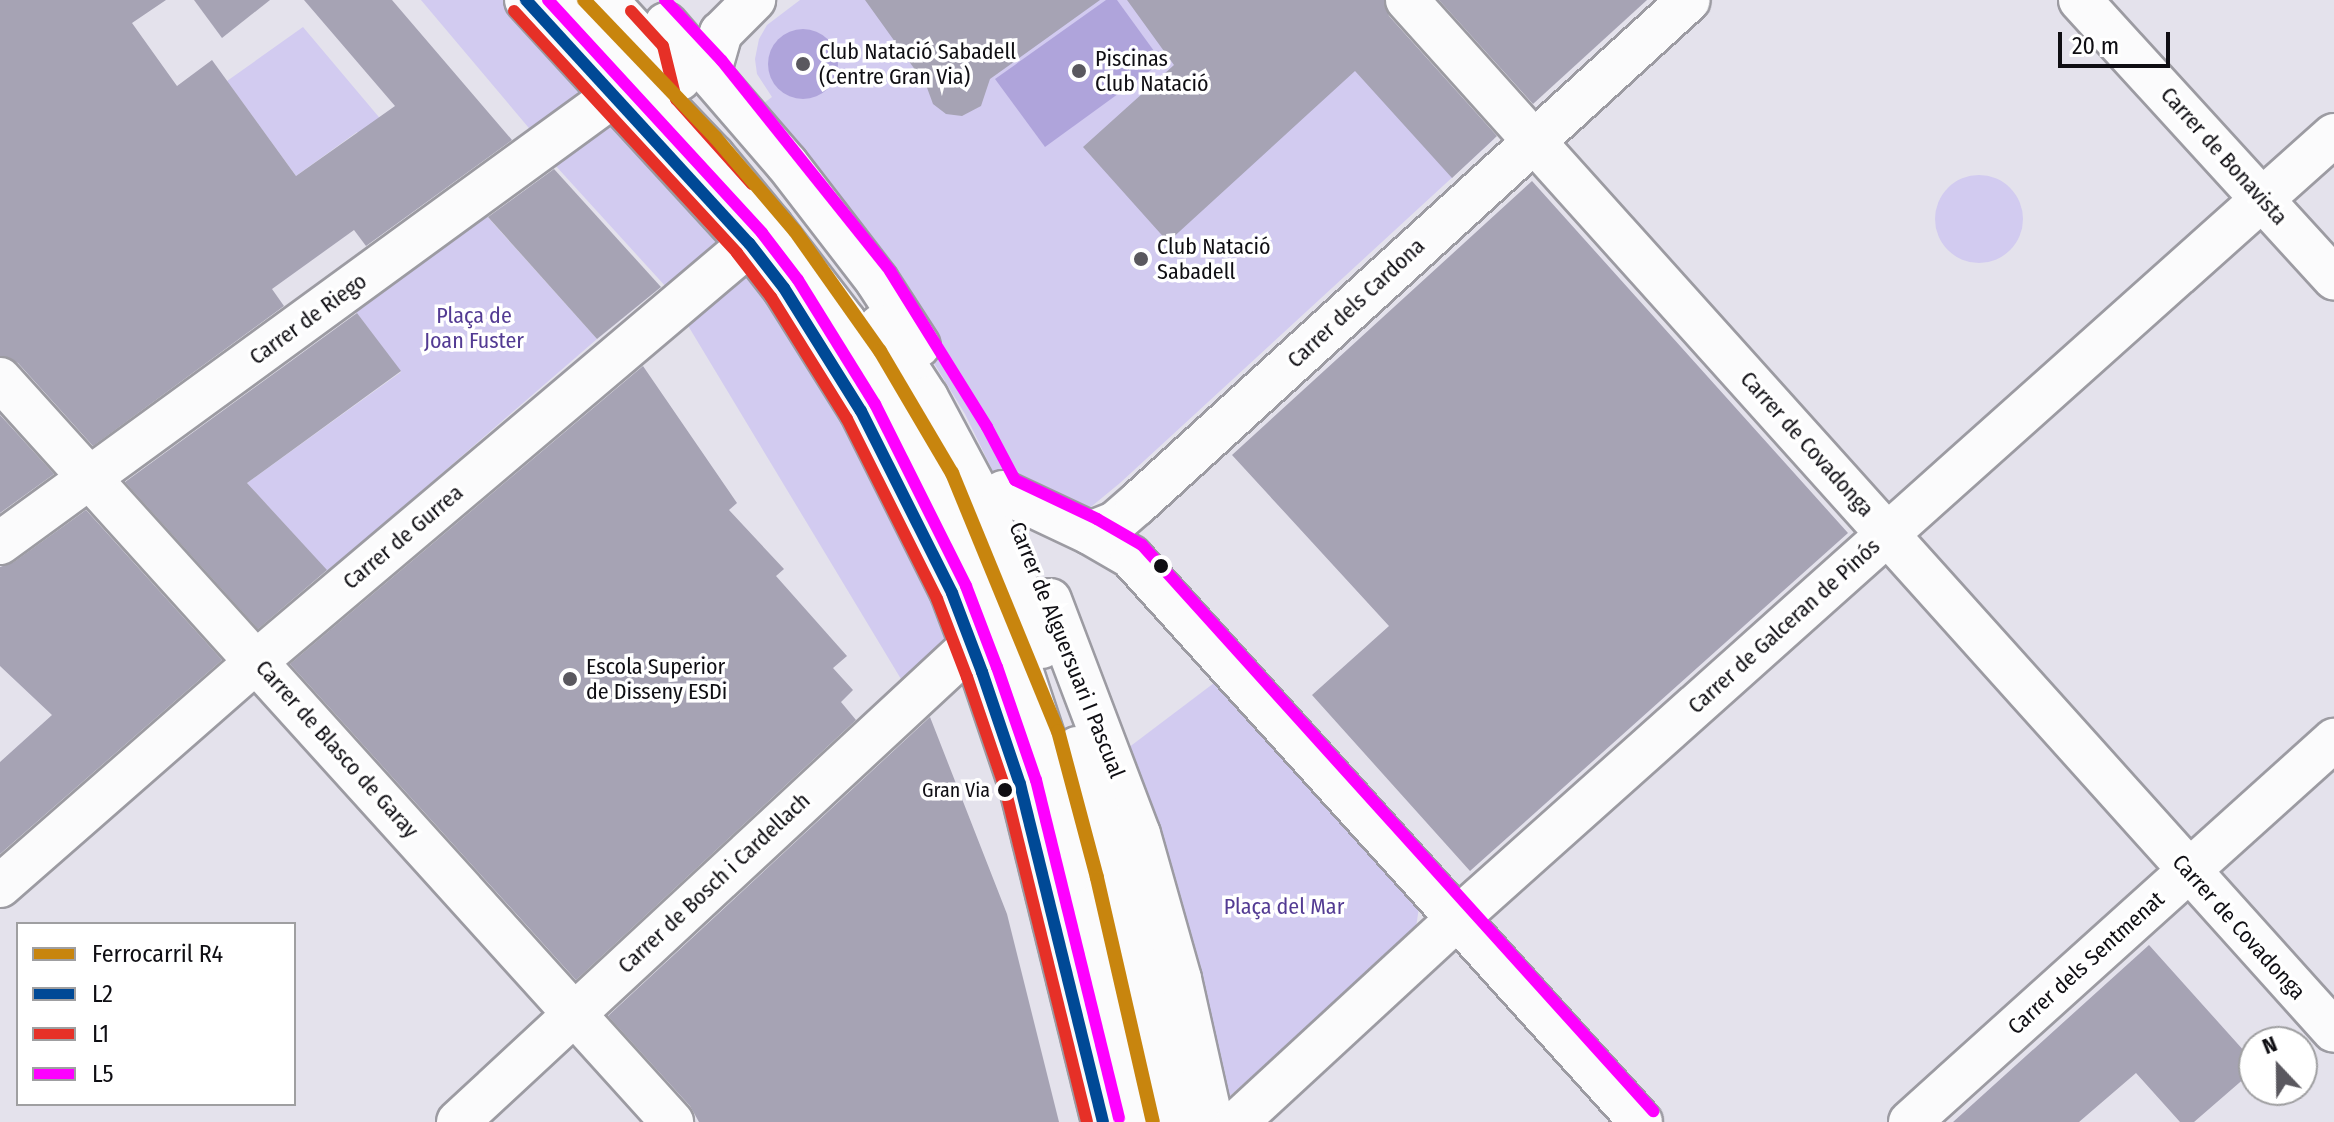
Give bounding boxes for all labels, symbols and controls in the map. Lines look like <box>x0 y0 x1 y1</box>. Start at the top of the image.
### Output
scale bar <box>2062 16 2174 66</box>
text: 20 m <box>2072 32 2119 60</box>
place label: Club Natació Sabadell (Centre Gran Via) <box>819 38 1016 90</box>
place label: Piscinas Club Natació <box>1095 45 1209 96</box>
marker: Club Natació Sabadell (Centre Gran Via) <box>794 55 812 73</box>
marker: Piscinas Club Natació <box>1070 62 1088 80</box>
street label: Carrer de Bonavista <box>2155 82 2293 230</box>
place label: Club Natació Sabadell <box>1157 233 1271 284</box>
street label: Carrer dels Cardona <box>1282 233 1430 373</box>
marker: Club Natació Sabadell <box>1132 250 1150 268</box>
street label: Carrer de Riego <box>244 268 372 370</box>
park label: Plaça de Joan Fuster <box>424 302 524 354</box>
street label: Carrer de Covadonga <box>1735 366 1879 522</box>
street label: Carrer de Gurrea <box>338 479 468 595</box>
street label: Carrer de Alguersuari I Pascual <box>1003 518 1131 782</box>
street label: Carrer de Galceran de Pinós <box>1683 533 1885 719</box>
unlabelled marker <box>1153 558 1169 574</box>
place label: Escola Superior de Disseny ESDi <box>586 653 727 704</box>
street label: Carrer de Blasco de Garay <box>250 655 424 843</box>
marker: Escola Superior de Disseny ESDi <box>561 670 579 688</box>
place label: Gran Via <box>922 778 990 802</box>
marker: Gran Via <box>997 782 1013 798</box>
street label: Carrer de Bosch i Cardellach <box>613 787 815 979</box>
street label: Carrer de Covadonga <box>2167 849 2311 1005</box>
street label: Carrer dels Sentmenat <box>2002 886 2170 1040</box>
park label: Plaça del Mar <box>1224 894 1344 920</box>
legend <box>16 922 296 1106</box>
text: Ferrocarril R4 <box>92 940 223 968</box>
text: L2 <box>92 980 113 1008</box>
text: L1 <box>92 1020 109 1048</box>
north arrow <box>2238 1026 2318 1106</box>
text: N <box>2258 1030 2281 1060</box>
text: L5 <box>92 1060 113 1088</box>

